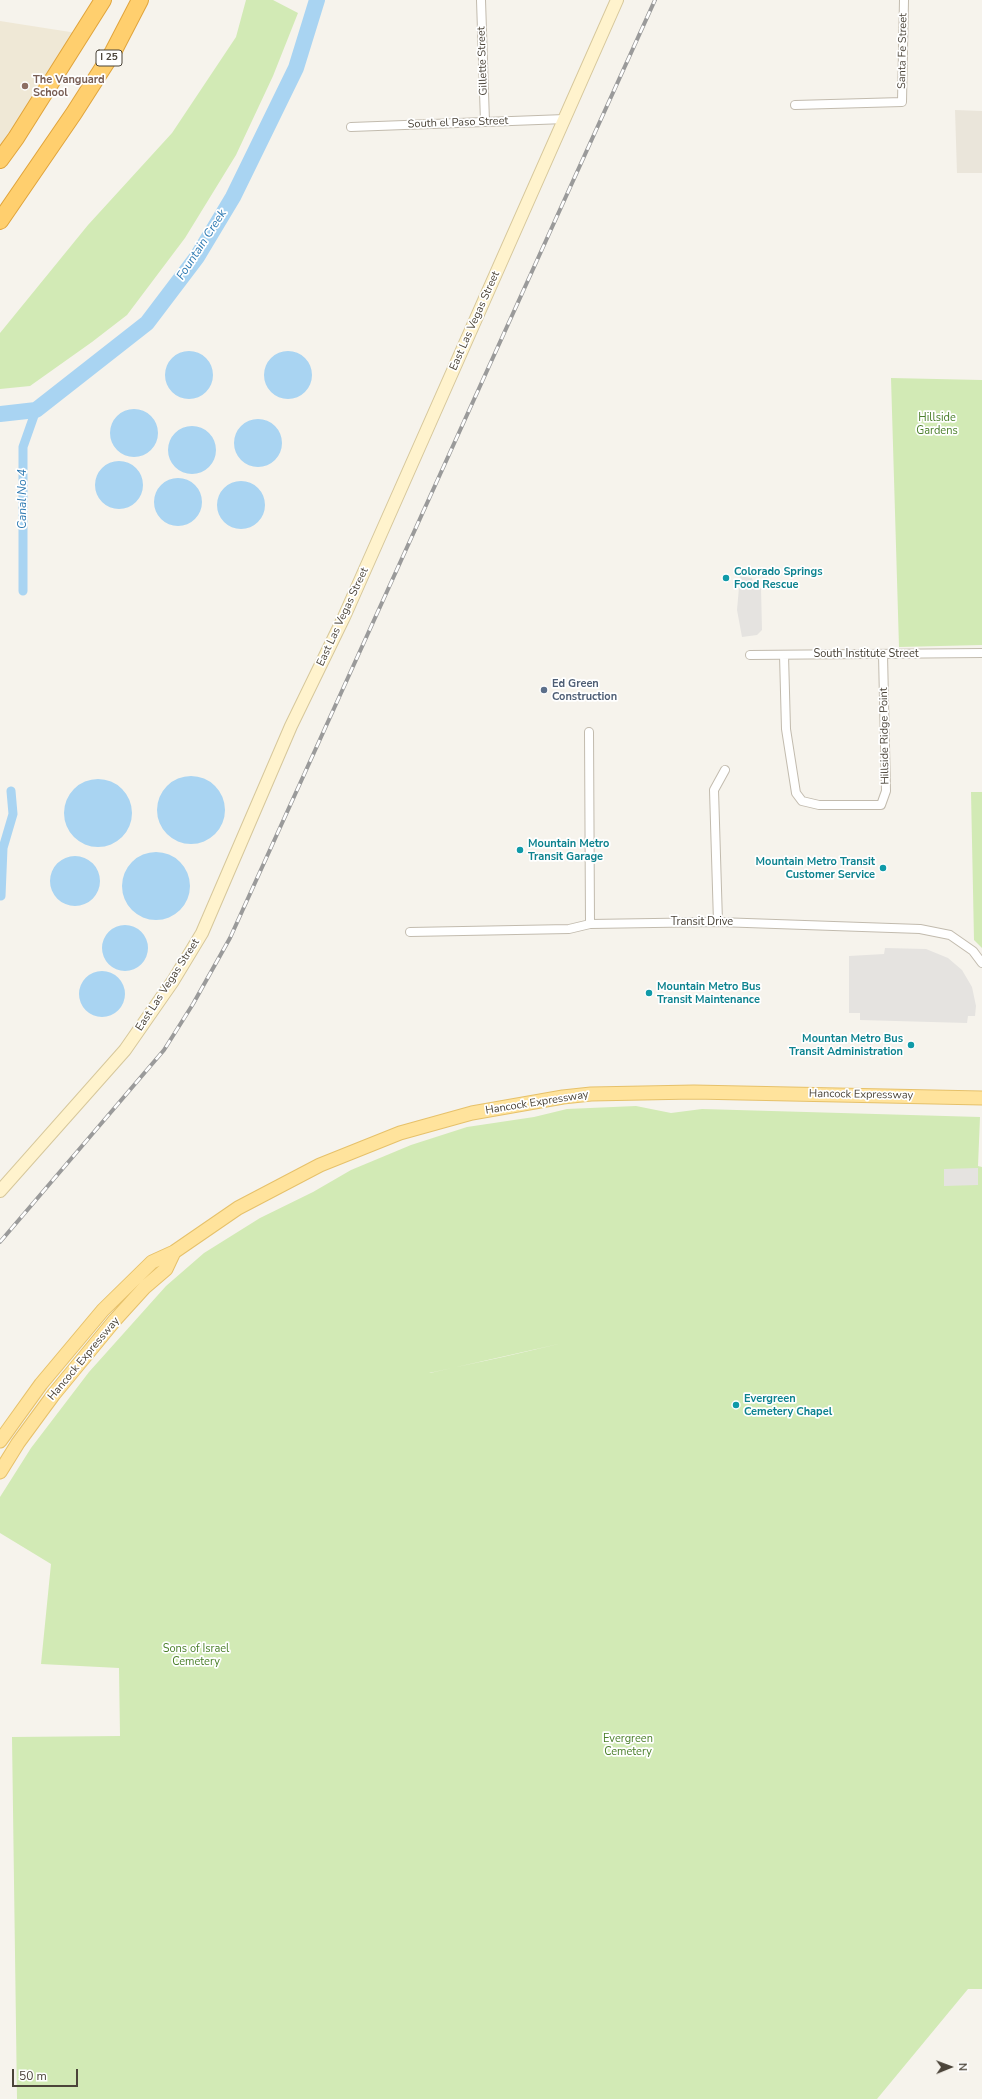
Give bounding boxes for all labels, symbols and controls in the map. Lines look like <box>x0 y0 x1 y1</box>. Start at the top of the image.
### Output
street label: Santa Fe Street <box>896 13 910 89</box>
street label: Gillette Street <box>475 26 491 96</box>
road number: I 25 <box>96 50 122 66</box>
place label: The Vanguard School <box>33 73 105 99</box>
marker: The Vanguard School <box>20 81 30 91</box>
street label: South el Paso Street <box>407 115 509 131</box>
water label: Fountain Creek <box>174 207 230 283</box>
street label: East Las Vegas Street <box>447 269 503 373</box>
park label: Hillside Gardens <box>916 411 958 437</box>
water label: Canal No 4 <box>16 469 30 529</box>
place label: Colorado Springs Food Rescue <box>734 565 822 591</box>
street label: East Las Vegas Street <box>314 566 372 668</box>
marker: Colorado Springs Food Rescue <box>721 573 731 583</box>
street label: South Institute Street <box>813 647 919 661</box>
place label: Ed Green Construction <box>552 677 617 703</box>
marker: Ed Green Construction <box>539 685 549 695</box>
street label: Hillside Ridge Point <box>878 687 892 785</box>
place label: Mountain Metro Transit Garage <box>528 837 609 863</box>
marker: Mountain Metro Transit Garage <box>515 845 525 855</box>
place label: Mountain Metro Transit Customer Service <box>756 855 875 881</box>
marker: Mountain Metro Transit Customer Service <box>878 863 888 873</box>
street label: Transit Drive <box>671 915 733 929</box>
street label: East Las Vegas Street <box>133 936 203 1034</box>
place label: Mountain Metro Bus Transit Maintenance <box>657 980 761 1006</box>
marker: Mountain Metro Bus Transit Maintenance <box>644 988 654 998</box>
place label: Mountan Metro Bus Transit Administration <box>789 1032 903 1058</box>
marker: Mountan Metro Bus Transit Administration <box>906 1040 916 1050</box>
street label: Hancock Expressway <box>809 1087 913 1103</box>
street label: Hancock Expressway <box>484 1088 590 1118</box>
street label: Hancock Expressway <box>45 1315 123 1403</box>
place label: Evergreen Cemetery Chapel <box>744 1392 832 1418</box>
marker: Evergreen Cemetery Chapel <box>731 1400 741 1410</box>
park label: Sons of Israel Cemetery <box>163 1642 229 1668</box>
park label: Evergreen Cemetery <box>603 1732 653 1758</box>
north arrow <box>930 2047 970 2087</box>
scale bar <box>14 2061 80 2087</box>
text: N <box>955 2063 970 2071</box>
text: 50 m <box>19 2068 47 2084</box>

